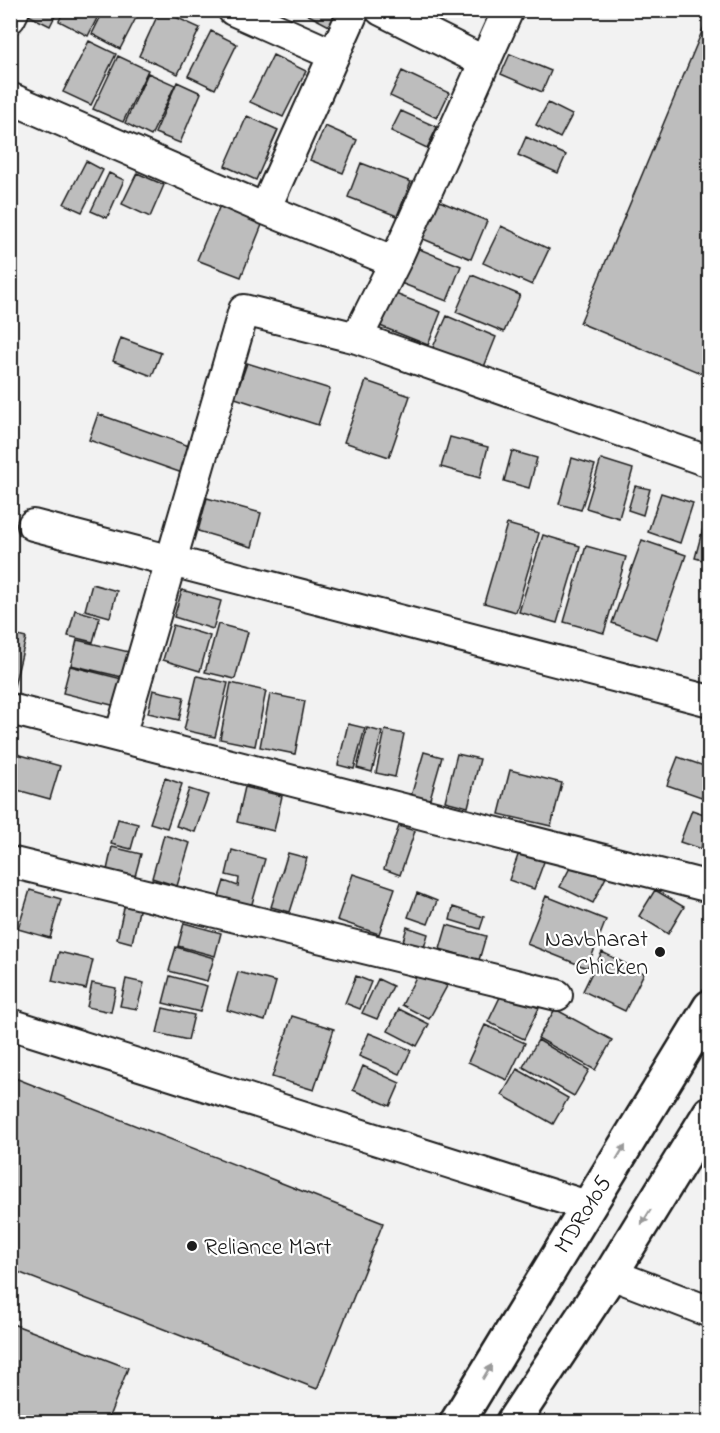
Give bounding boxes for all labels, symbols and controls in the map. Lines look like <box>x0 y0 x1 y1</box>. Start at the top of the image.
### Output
place label: Navbharat Chicken <box>545 923 648 986</box>
marker: Navbharat Chicken <box>653 945 667 959</box>
one-way arrow <box>615 1144 626 1160</box>
street label: MDR0105 <box>546 1169 622 1261</box>
one-way arrow <box>640 1209 651 1225</box>
place label: Reliance Mart <box>204 1231 332 1266</box>
marker: Reliance Mart <box>185 1239 199 1253</box>
one-way arrow <box>481 1364 492 1380</box>

